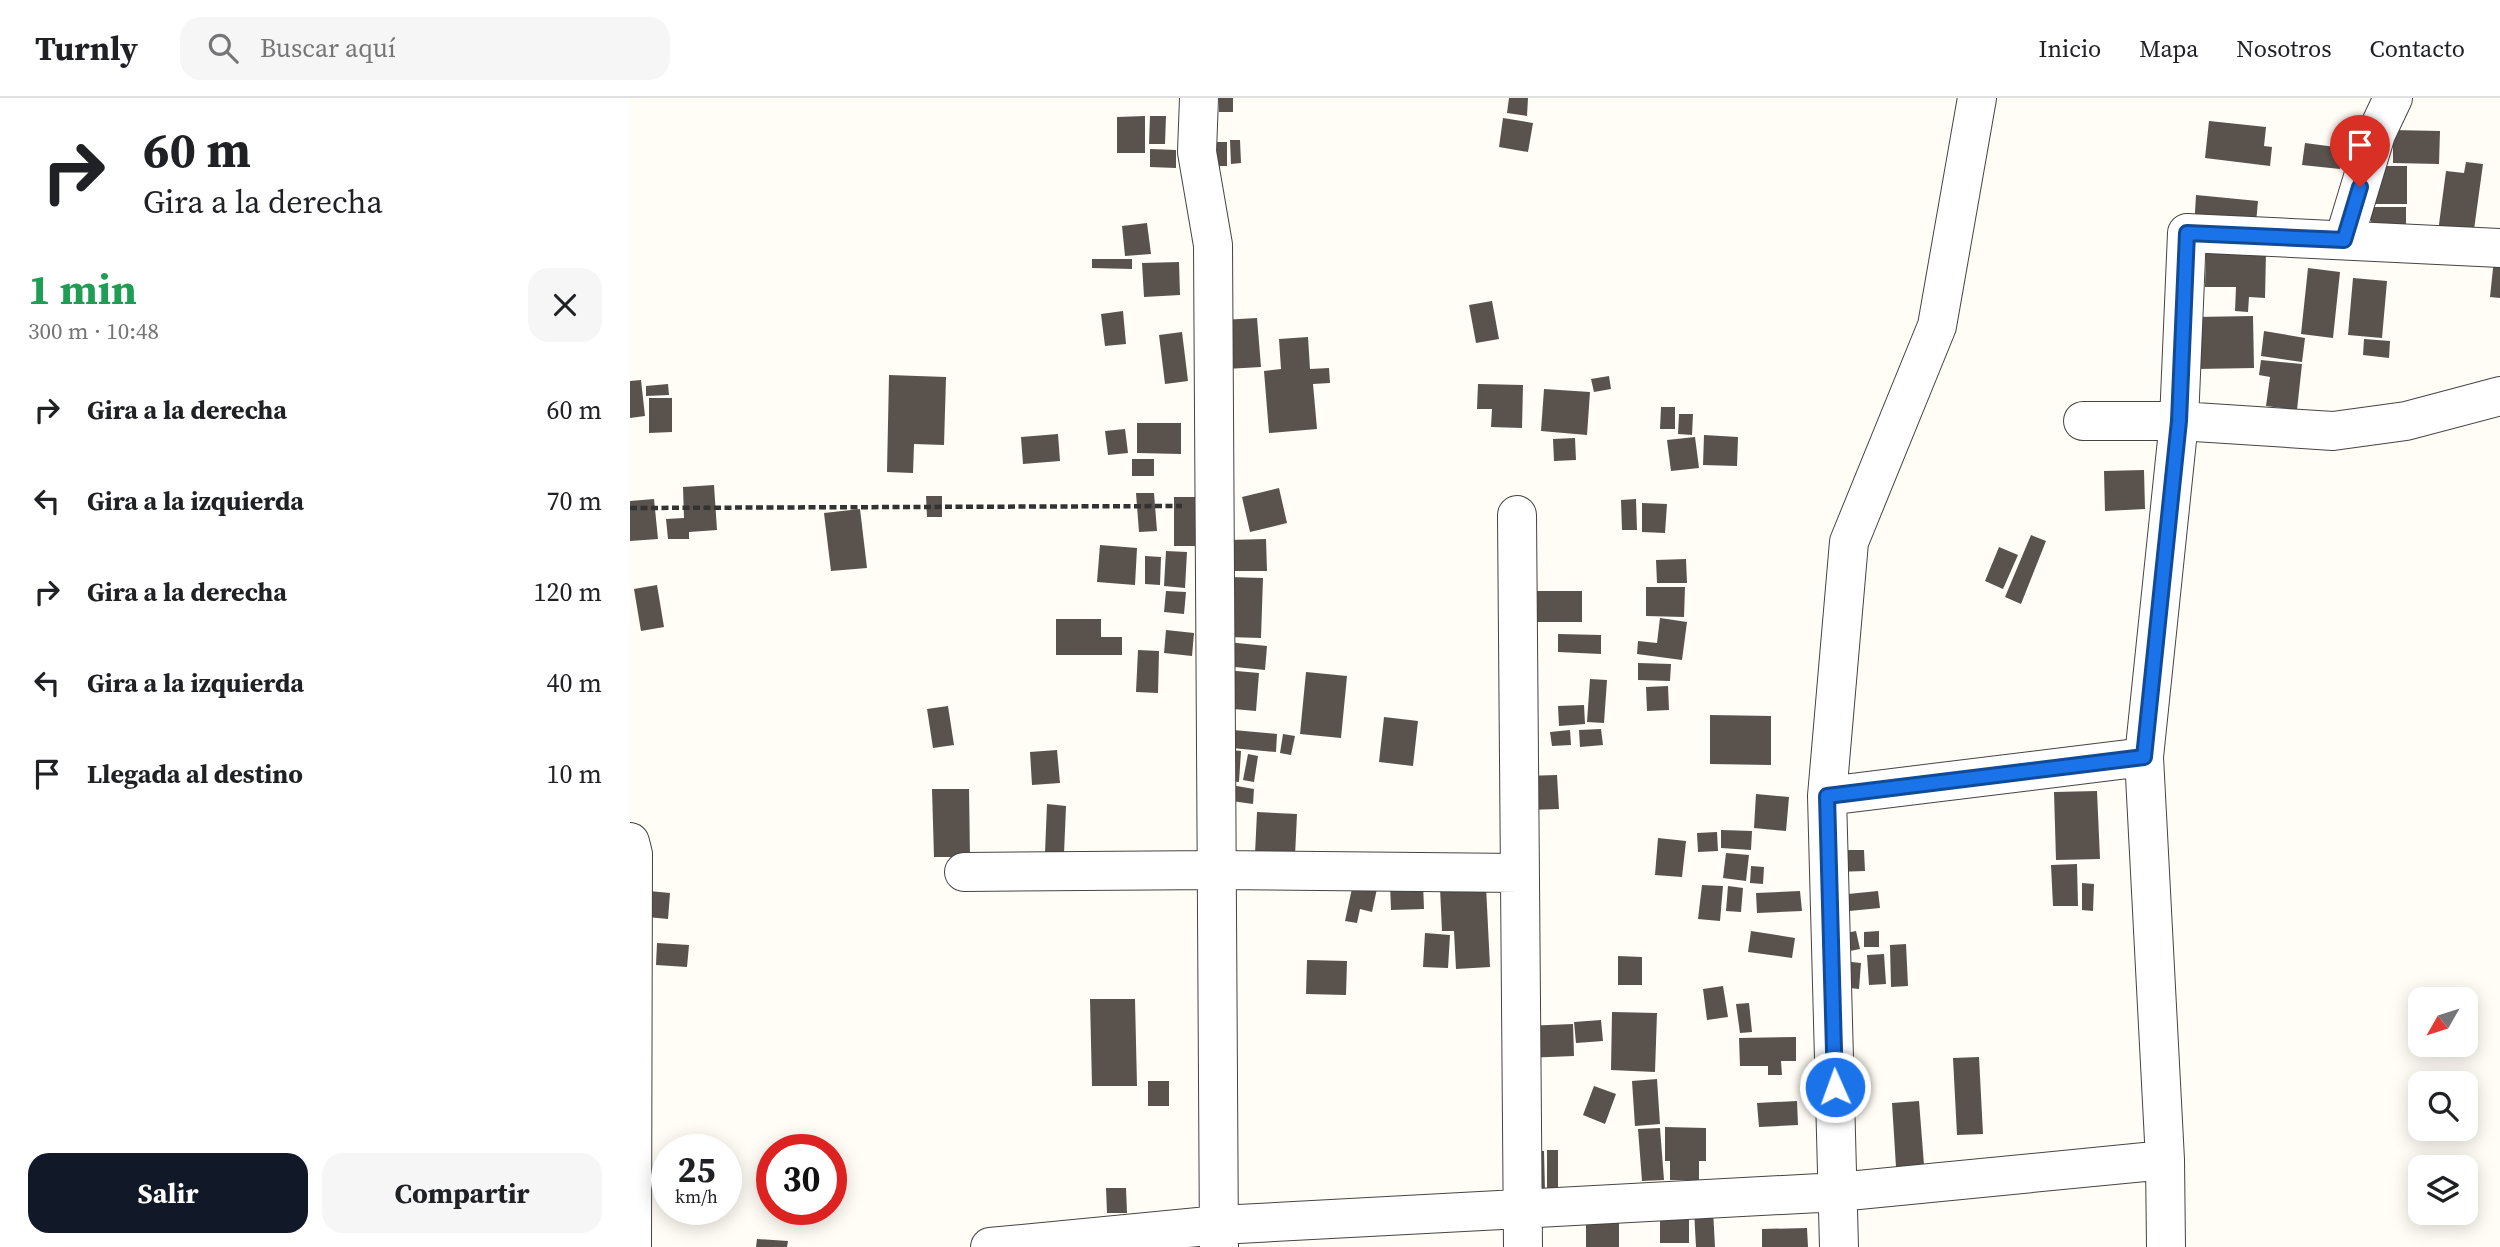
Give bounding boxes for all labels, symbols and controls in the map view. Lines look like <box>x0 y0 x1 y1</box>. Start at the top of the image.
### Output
search box <box>180 17 670 80</box>
text: Turnly <box>35 26 138 71</box>
icon: search <box>204 29 242 67</box>
text: Buscar aquí <box>260 30 396 66</box>
text: Inicio <box>2039 32 2101 65</box>
text: Mapa <box>2139 32 2198 65</box>
text: Nosotros <box>2236 32 2332 65</box>
text: Contacto <box>2370 32 2465 65</box>
pin <box>2330 115 2390 187</box>
text: 60 m <box>143 116 251 183</box>
icon: right <box>28 126 119 217</box>
icon: arrive <box>2341 126 2379 164</box>
text: Gira a la derecha <box>143 180 383 224</box>
text: 1 min <box>28 260 137 318</box>
button: close <box>528 268 602 342</box>
text: 300 m · 10:48 <box>28 315 159 347</box>
icon: right <box>28 391 66 429</box>
text: Gira a la derecha <box>87 392 287 428</box>
text: 60 m <box>547 392 602 428</box>
icon: left <box>28 482 66 520</box>
text: Gira a la izquierda <box>87 483 304 519</box>
text: 70 m <box>547 483 602 519</box>
icon: right <box>28 573 66 611</box>
text: Gira a la derecha <box>87 574 287 610</box>
text: 120 m <box>534 574 602 610</box>
icon: left <box>28 664 66 702</box>
text: Gira a la izquierda <box>87 665 304 701</box>
text: 40 m <box>547 665 602 701</box>
icon: arrive <box>28 755 66 793</box>
text: Llegada al destino <box>87 756 303 792</box>
text: 10 m <box>547 756 602 792</box>
north arrow <box>2408 987 2478 1057</box>
map controls <box>2408 987 2478 1225</box>
position arrow <box>1798 1050 1872 1124</box>
button: search <box>2408 1071 2478 1141</box>
speed limit sign: 30 <box>756 1134 847 1225</box>
text: 25 <box>678 1146 715 1194</box>
button: Salir <box>28 1153 308 1233</box>
button: Compartir <box>322 1153 602 1233</box>
button: layers <box>2408 1155 2478 1225</box>
text: km/h <box>675 1184 718 1209</box>

